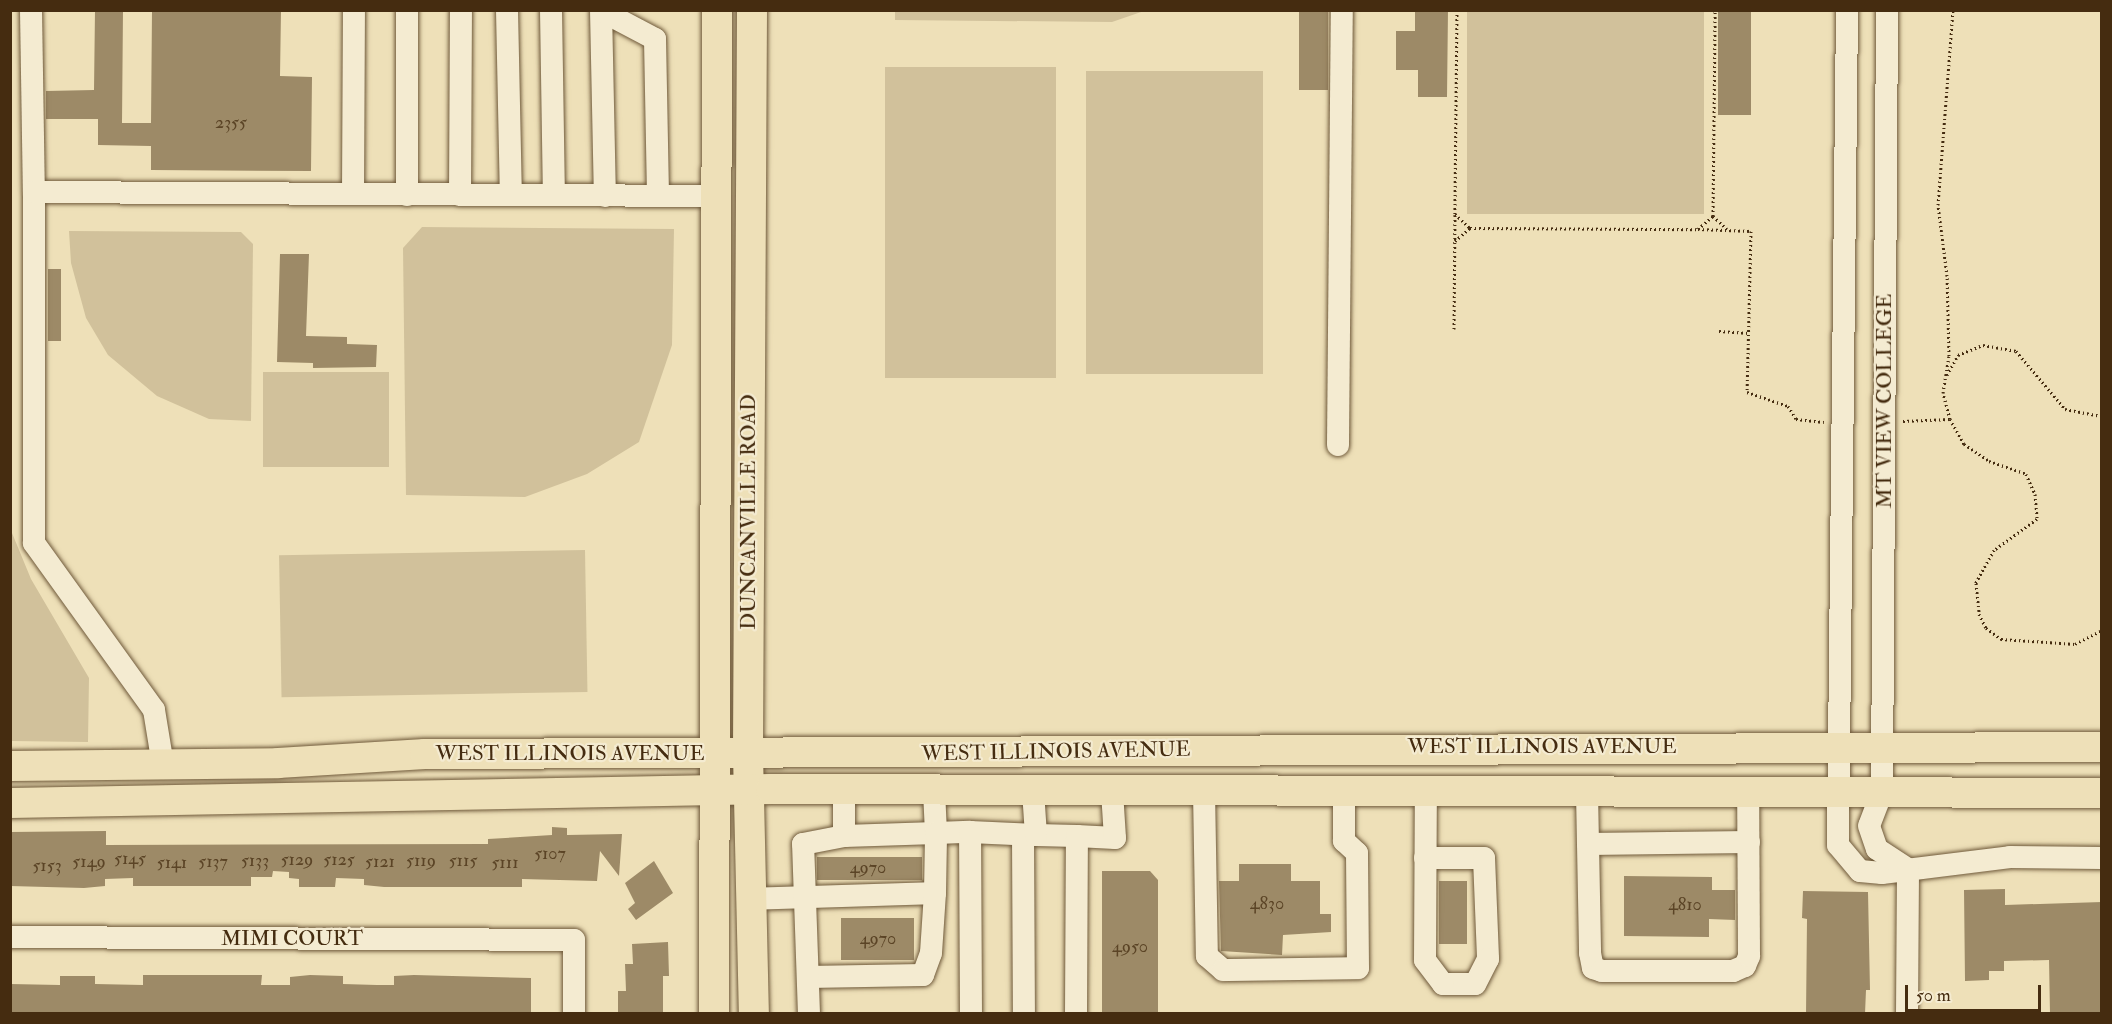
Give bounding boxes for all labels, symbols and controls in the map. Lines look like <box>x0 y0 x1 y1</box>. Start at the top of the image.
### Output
house number: 2355 <box>215 112 247 134</box>
street label: MT VIEW COLLEGE <box>1872 294 1898 508</box>
street label: DUNCANVILLE ROAD <box>736 394 762 630</box>
street label: WEST ILLINOIS AVENUE <box>1407 734 1677 760</box>
street label: WEST ILLINOIS AVENUE <box>921 737 1191 767</box>
street label: WEST ILLINOIS AVENUE <box>435 741 705 767</box>
house number: 5107 <box>534 843 566 865</box>
house number: 5145 <box>114 848 146 870</box>
house number: 5129 <box>281 849 313 871</box>
house number: 5125 <box>323 849 355 871</box>
house number: 5133 <box>241 850 269 872</box>
house number: 5119 <box>406 850 436 872</box>
house number: 5115 <box>449 850 477 872</box>
house number: 5149 <box>72 851 106 873</box>
house number: 5137 <box>198 851 228 873</box>
house number: 5121 <box>365 851 395 873</box>
house number: 5141 <box>157 852 187 874</box>
house number: 5111 <box>491 852 519 874</box>
house number: 5153 <box>32 855 62 877</box>
house number: 4970 <box>850 857 886 879</box>
house number: 4830 <box>1250 893 1284 915</box>
house number: 4810 <box>1668 894 1702 916</box>
street label: MIMI COURT <box>221 926 363 952</box>
house number: 4970 <box>860 928 896 950</box>
house number: 4950 <box>1112 936 1148 958</box>
scale bar <box>1908 973 2044 1011</box>
text: 50 m <box>1916 984 1951 1007</box>

